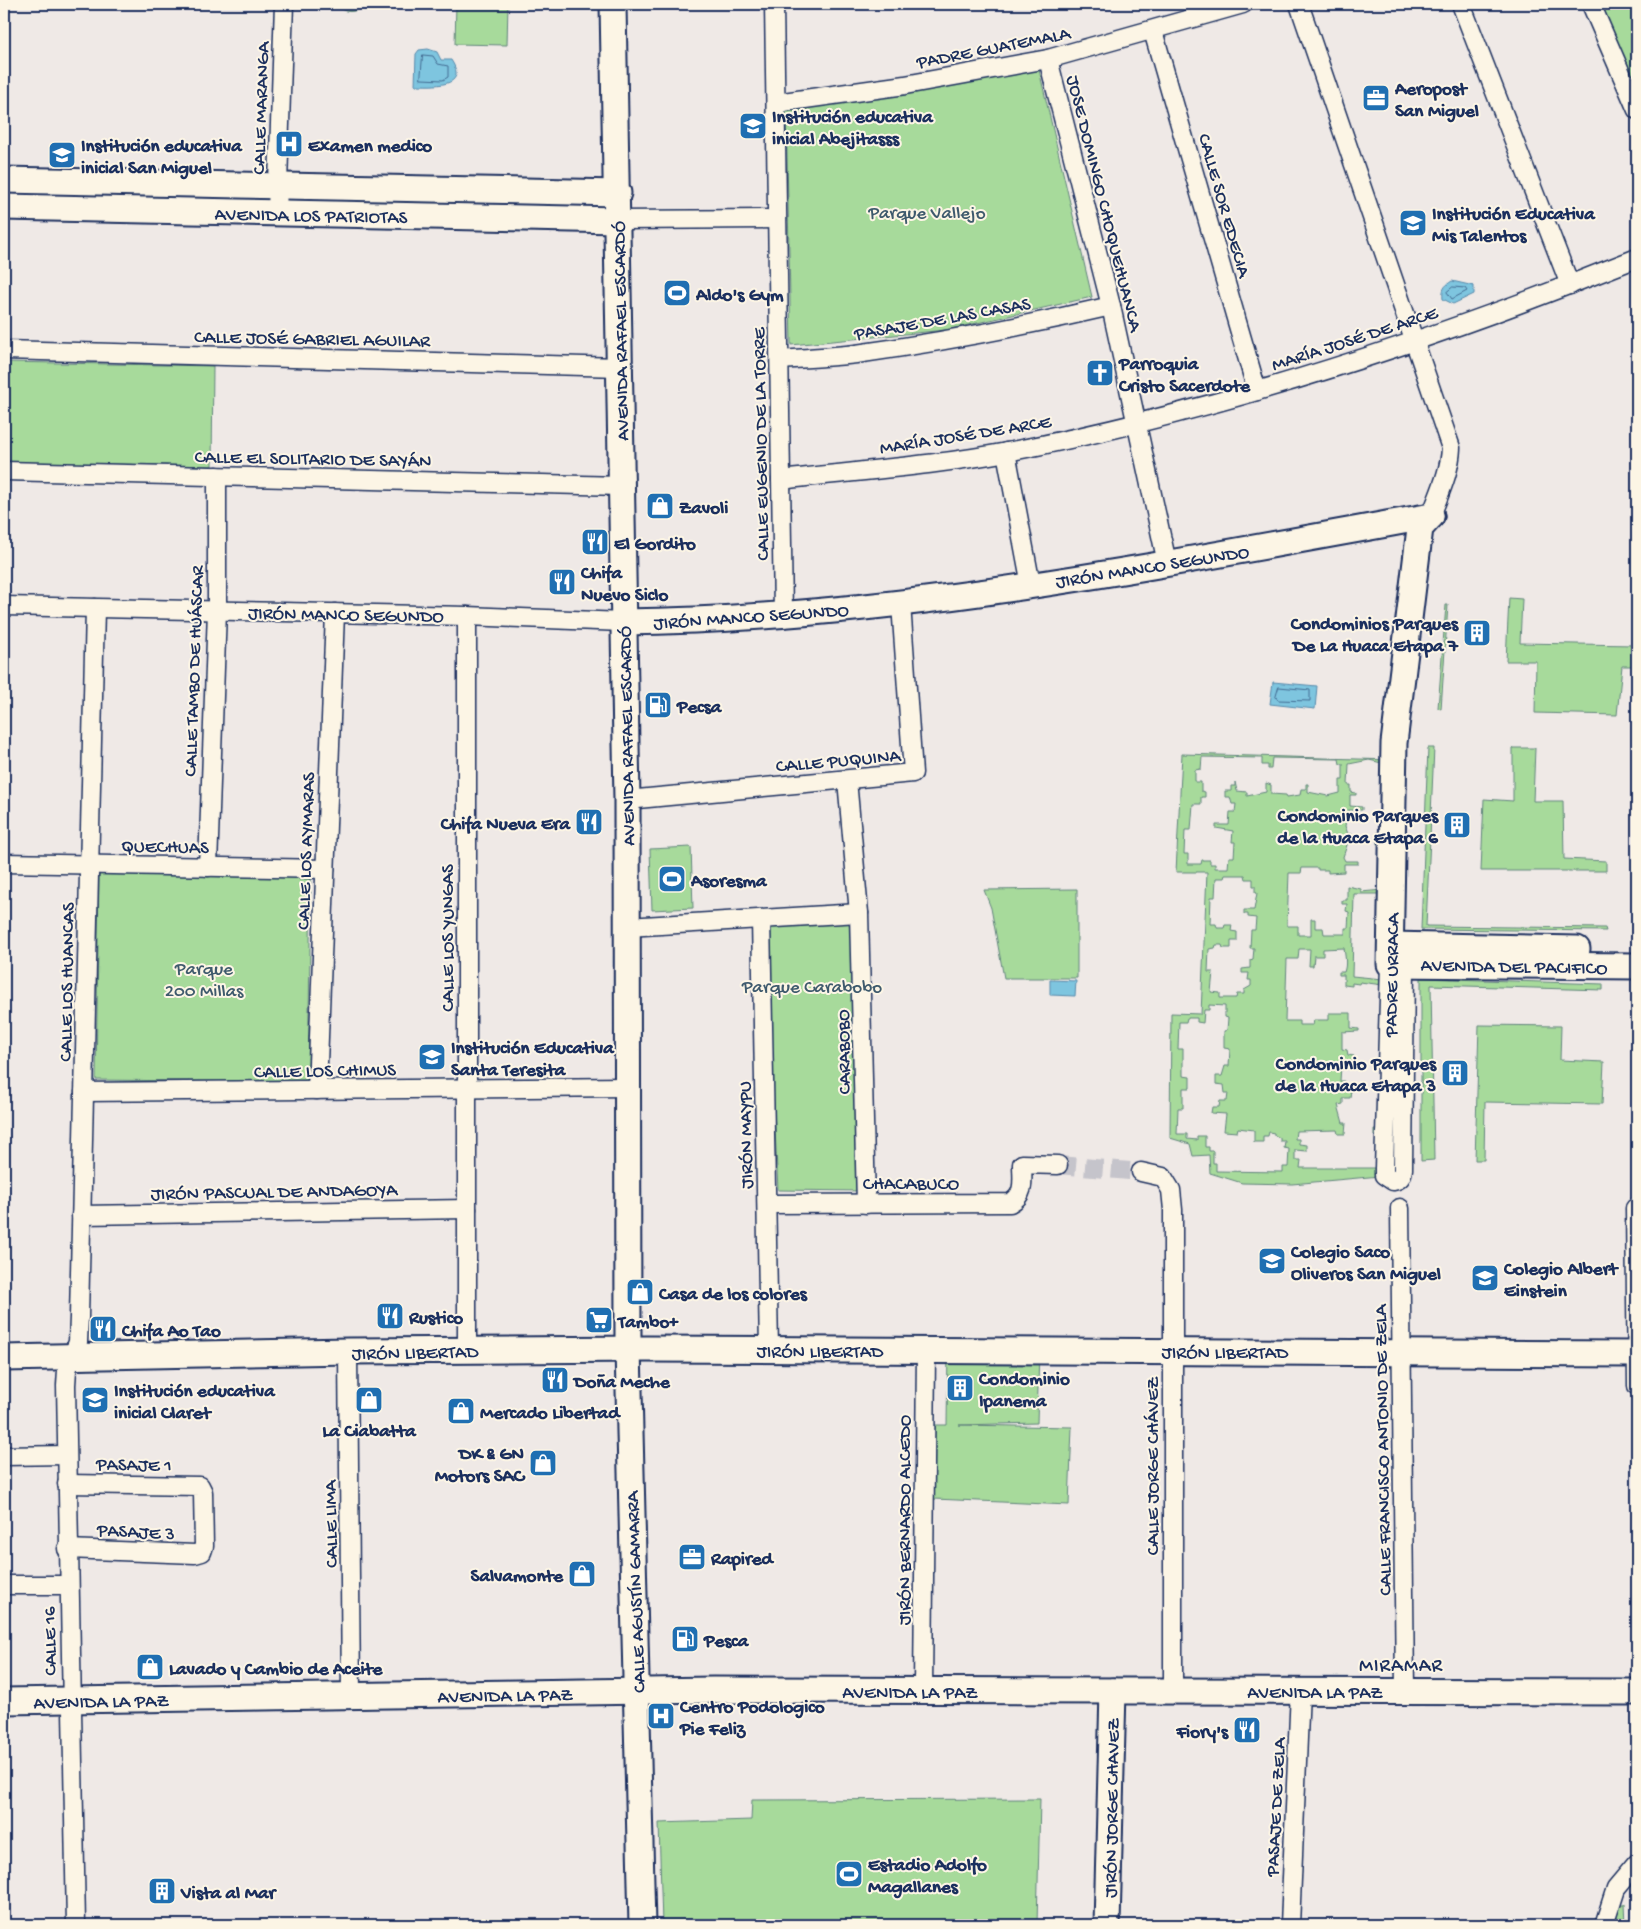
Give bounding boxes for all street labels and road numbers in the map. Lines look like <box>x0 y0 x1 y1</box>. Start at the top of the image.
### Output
street label: PADRE GUATEMALA <box>914 23 1074 76</box>
street label: CALLE MARANGA <box>249 40 276 175</box>
street label: JOSE DOMINGO CHOQUEHUANCA <box>1060 73 1146 336</box>
street label: CALLE SOR EDECIA <box>1191 131 1255 282</box>
street label: AVENIDA LOS PATRIOTAS <box>214 204 408 231</box>
street label: AVENIDA RAFAEL ESCARDÓ <box>609 220 636 441</box>
street label: PASAJE DE LAS CASAS <box>852 294 1033 347</box>
street label: MARÍA JOSÉ DE ARCE <box>1269 302 1442 378</box>
street label: CALLE EUGENIO DE LA TORRE <box>749 326 776 561</box>
street label: CALLE JOSÉ GABRIEL AGUILAR <box>194 327 431 354</box>
street label: MARÍA JOSÉ DE ARCE <box>878 411 1054 461</box>
street label: CALLE EL SOLITARIO DE SAYÁN <box>194 447 432 474</box>
street label: JIRÓN MANCO SEGUNDO <box>1054 542 1252 595</box>
street label: CALLE TAMBO DE HUÁSCAR <box>180 564 211 777</box>
street label: JIRÓN MANCO SEGUNDO <box>653 600 850 637</box>
street label: JIRÓN MANCO SEGUNDO <box>248 603 445 630</box>
street label: AVENIDA RAFAEL ESCARDÓ <box>615 625 642 846</box>
street label: CALLE PUQUINA <box>775 745 903 779</box>
street label: CALLE LOS AYMARAS <box>293 772 322 930</box>
street label: QUECHUAS <box>121 836 209 861</box>
street label: CALLE LOS YUNGAS <box>438 864 461 1012</box>
street label: CALLE LOS HUANCAS <box>56 902 81 1062</box>
street label: PADRE URRACA <box>1381 911 1406 1038</box>
street label: AVENIDA DEL PACIFICO <box>1420 955 1608 982</box>
street label: CARABOBO <box>833 1009 858 1095</box>
street label: CALLE LOS CHIMUS <box>254 1060 397 1085</box>
street label: JIRÓN MAYPU <box>735 1081 760 1189</box>
street label: CHACABUCO <box>863 1174 960 1197</box>
street label: JIRÓN PASCUAL DE ANDAGOYA <box>151 1180 399 1207</box>
street label: CALLE FRANCISCO ANTONIO DE ZELA <box>1370 1302 1399 1596</box>
street label: JIRÓN LIBERTAD <box>351 1342 479 1367</box>
street label: JIRÓN LIBERTAD <box>757 1342 884 1365</box>
street label: JIRÓN LIBERTAD <box>1162 1343 1289 1366</box>
street label: CALLE JORGE CHÁVEZ <box>1143 1376 1166 1555</box>
street label: JIRÓN BERNARDO ALCEDO <box>895 1414 918 1625</box>
street label: PASAJE 1 <box>95 1454 172 1479</box>
street label: CALLE LIMA <box>320 1478 345 1568</box>
street label: CALLE AGUSTÍN GAMARRA <box>622 1489 653 1693</box>
street label: PASAJE 3 <box>95 1520 175 1547</box>
street label: CALLE 16 <box>39 1606 64 1676</box>
street label: AVENIDA LA PAZ <box>842 1683 978 1706</box>
street label: AVENIDA LA PAZ <box>1247 1683 1383 1706</box>
street label: AVENIDA LA PAZ <box>437 1685 574 1710</box>
street label: AVENIDA LA PAZ <box>33 1691 170 1716</box>
street label: JIRÓN JORGE CHAVEZ <box>1100 1717 1127 1898</box>
street label: PASAJE DE ZELA <box>1262 1735 1293 1878</box>

